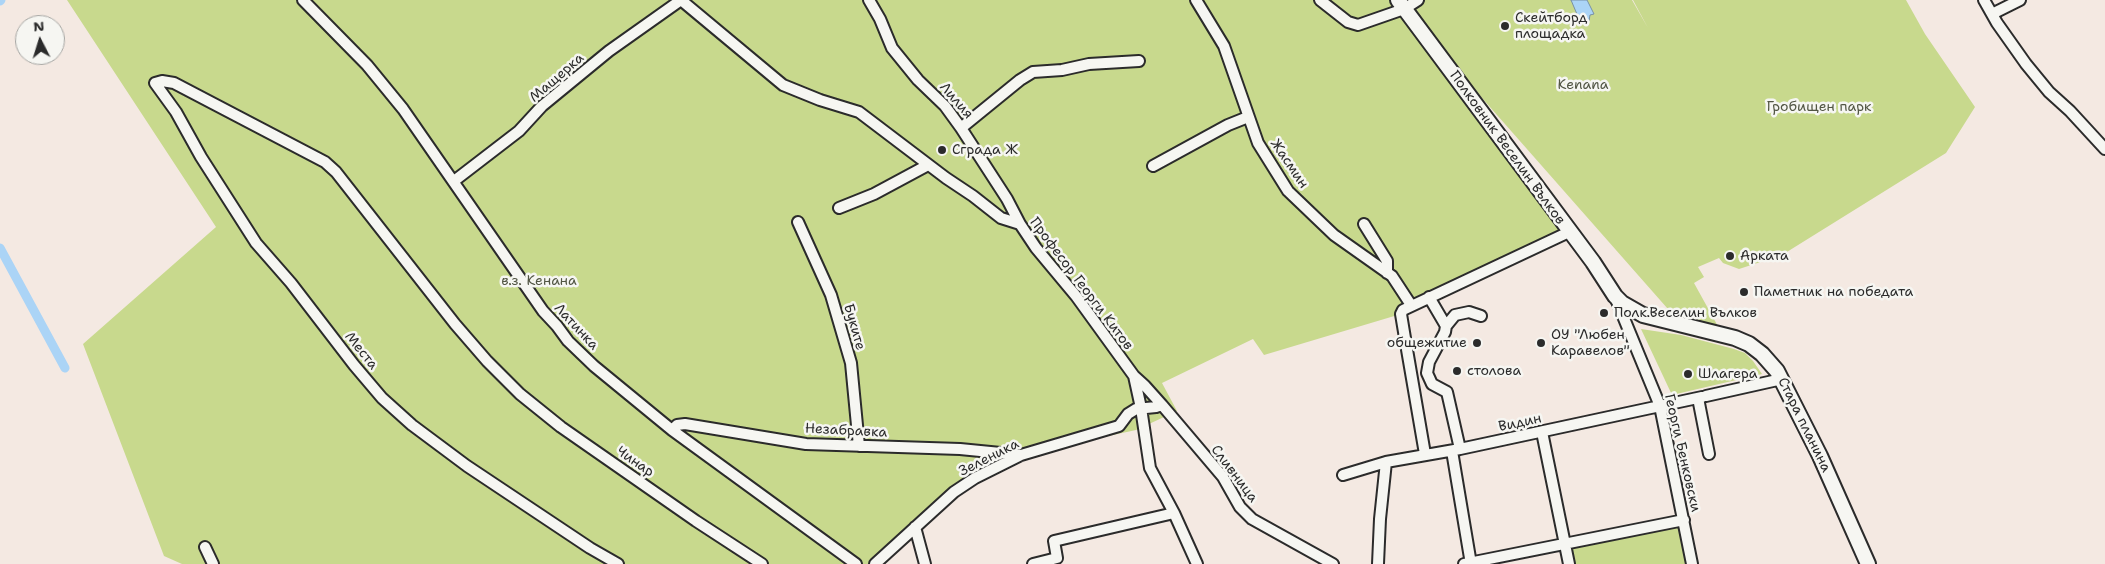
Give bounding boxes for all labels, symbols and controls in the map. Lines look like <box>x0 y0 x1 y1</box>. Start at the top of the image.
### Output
place label: Скейтборд площадка <box>1515 10 1588 42</box>
north arrow <box>15 15 65 65</box>
text: N <box>32 17 45 36</box>
marker: Скейтборд площадка <box>1499 20 1511 32</box>
street label: Мащерка <box>526 50 588 106</box>
street label: Полковник Веселин Вълков <box>1446 68 1568 228</box>
park label: Kenana <box>1558 77 1608 93</box>
street label: Лилия <box>936 79 976 123</box>
park label: Гробищен парк <box>1766 99 1872 115</box>
street label: Жасмин <box>1266 136 1312 192</box>
place label: Сграда Ж <box>952 142 1018 158</box>
marker: Сграда Ж <box>936 144 948 156</box>
street label: Професор Георги Китов <box>1026 214 1136 354</box>
place label: Арката <box>1740 248 1789 264</box>
marker: Арката <box>1724 250 1736 262</box>
park label: в.з. Кенана <box>501 273 577 289</box>
place label: Паметник на победата <box>1754 284 1913 300</box>
marker: Паметник на победата <box>1738 286 1750 298</box>
street label: Латинка <box>550 300 602 354</box>
street label: Буките <box>839 302 869 352</box>
place label: Полк.Веселин Вълков <box>1614 305 1757 321</box>
marker: Полк.Веселин Вълков <box>1598 307 1610 319</box>
place label: ОУ "Любен Каравелов" <box>1551 327 1630 360</box>
street label: Места <box>341 329 381 373</box>
place label: общежитие <box>1387 335 1467 351</box>
marker: общежитие <box>1471 337 1483 349</box>
marker: ОУ "Любен Каравелов" <box>1535 337 1547 349</box>
place label: столова <box>1467 363 1521 379</box>
marker: столова <box>1451 365 1463 377</box>
place label: Шлагера <box>1698 366 1758 382</box>
marker: Шлагера <box>1682 368 1694 380</box>
street label: Стара планина <box>1774 375 1834 475</box>
street label: Георги Бенковски <box>1660 392 1704 514</box>
street label: Видин <box>1497 410 1543 436</box>
street label: Незабравка <box>804 420 888 442</box>
street label: Зеленика <box>956 436 1022 480</box>
street label: Сливница <box>1207 442 1261 506</box>
street label: Чинар <box>613 443 657 481</box>

